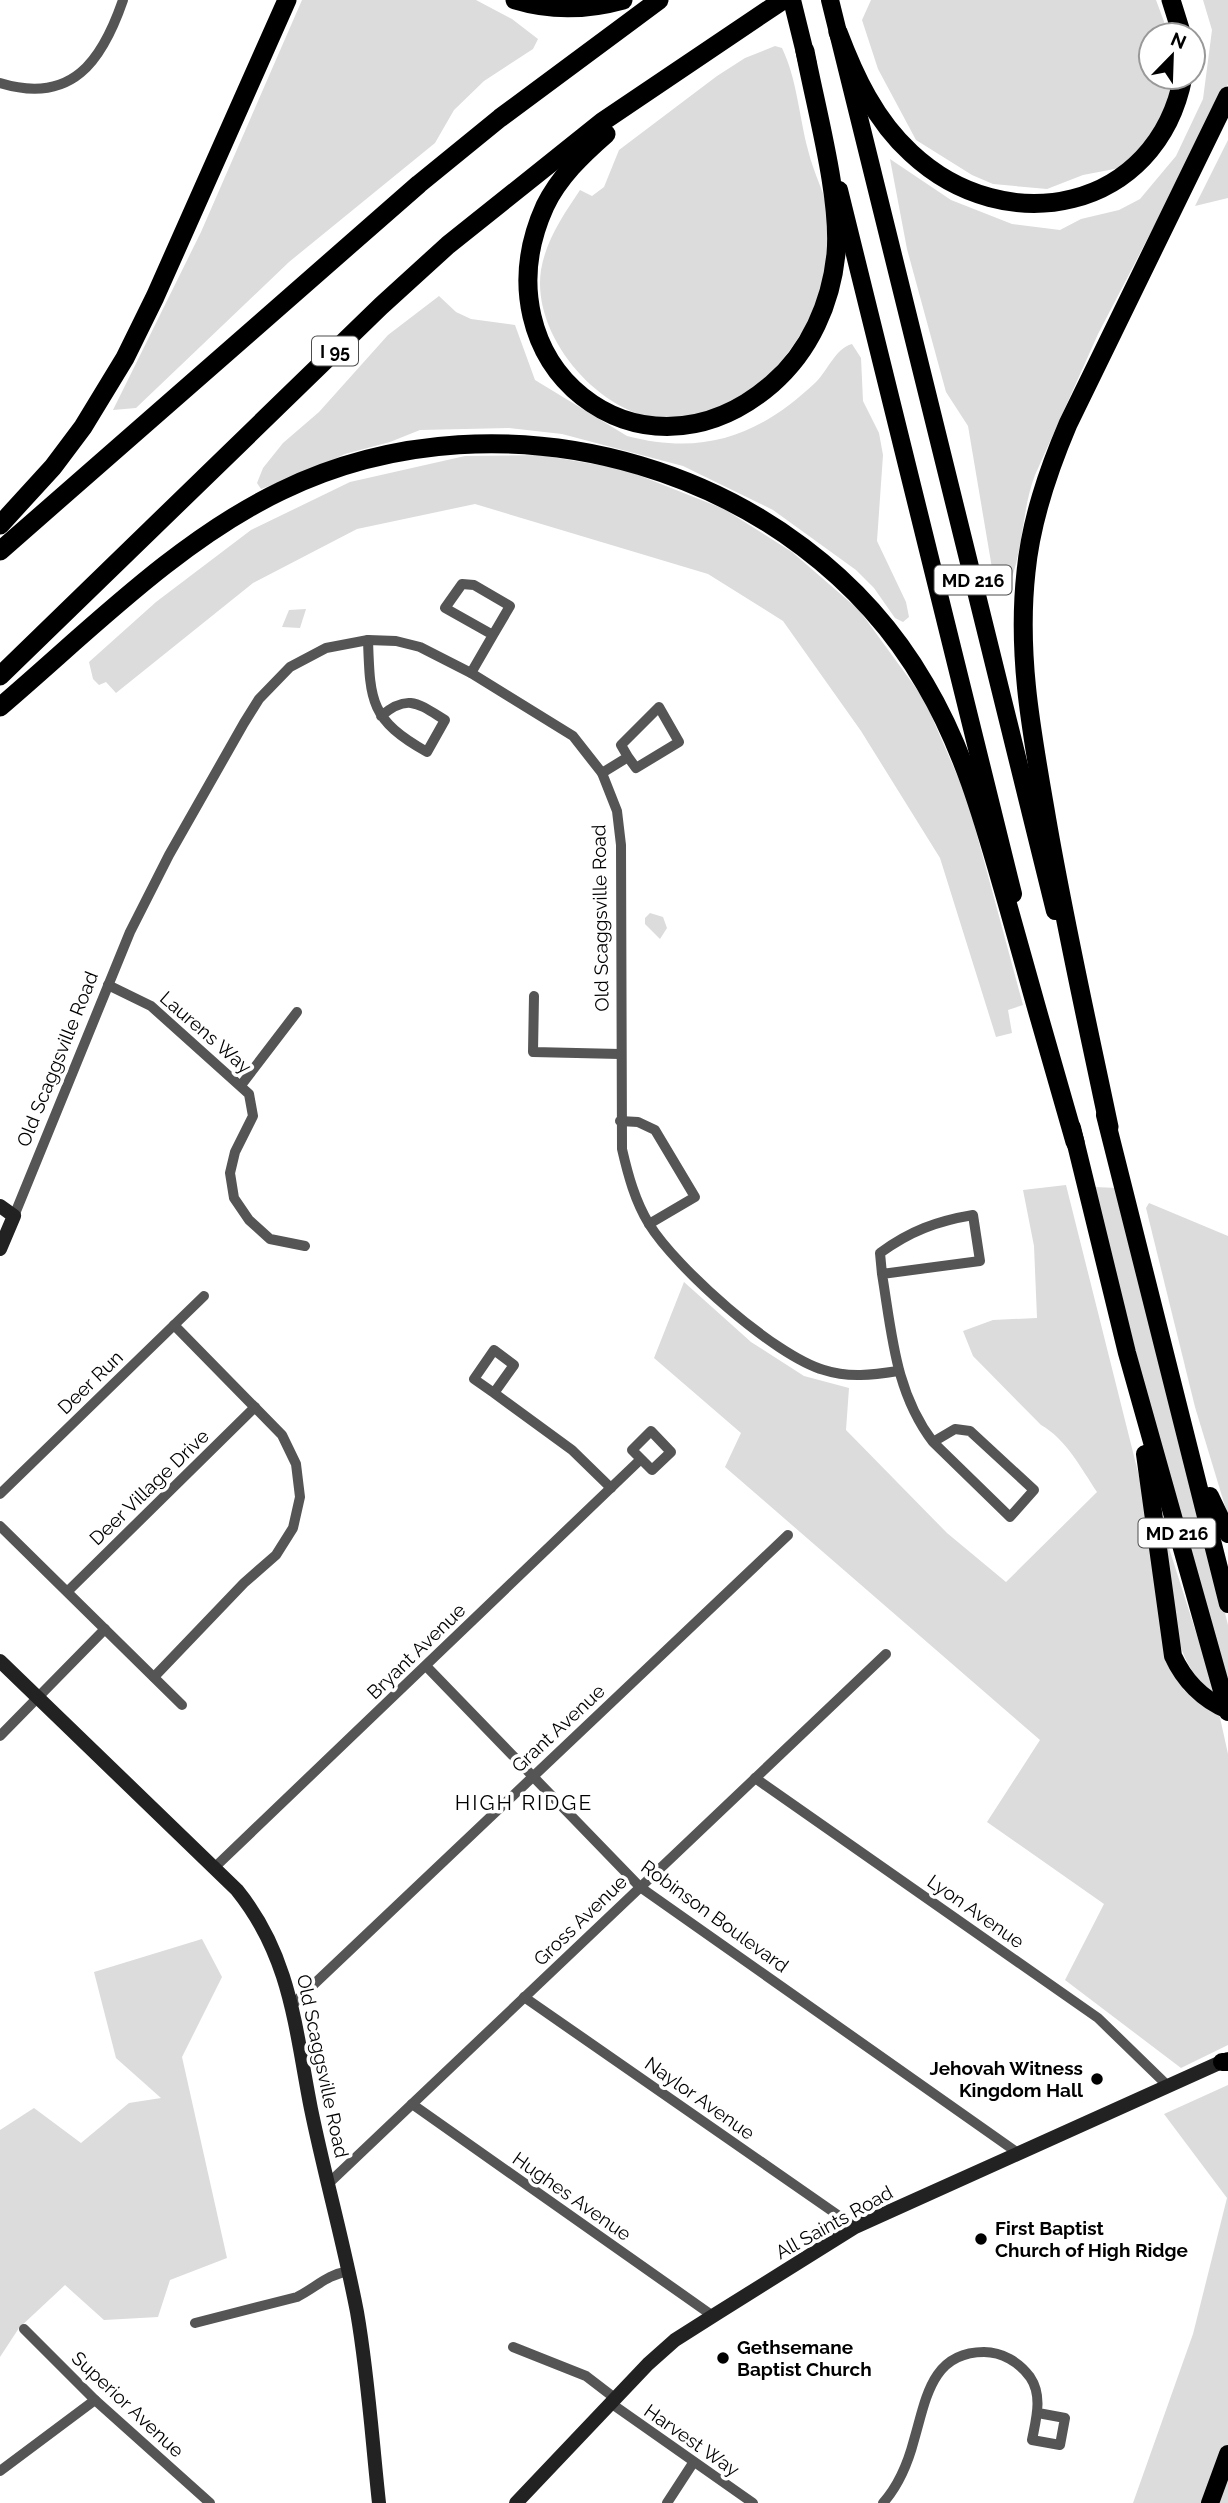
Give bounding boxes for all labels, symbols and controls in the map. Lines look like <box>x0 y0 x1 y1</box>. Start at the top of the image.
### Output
north arrow <box>1137 21 1207 91</box>
text: N <box>1168 27 1190 53</box>
road number: I 95 <box>312 337 358 366</box>
road number: MD 216 <box>934 566 1012 594</box>
street label: Old Scaggsville Road <box>587 824 613 1012</box>
street label: Old Scaggsville Road <box>12 968 102 1150</box>
street label: Laurens Way <box>156 986 256 1078</box>
street label: Deer Run <box>53 1346 127 1418</box>
street label: Deer Village Drive <box>85 1425 213 1549</box>
road number: MD 216 <box>1138 1518 1216 1548</box>
street label: Bryant Avenue <box>362 1599 470 1703</box>
street label: Grant Avenue <box>507 1679 609 1777</box>
district label: HIGH RIDGE <box>455 1790 593 1815</box>
street label: Robinson Boulevard <box>637 1855 793 1977</box>
street label: Gross Avenue <box>529 1870 631 1970</box>
street label: Lyon Avenue <box>923 1870 1029 1952</box>
street label: Old Scaggsville Road <box>293 1972 353 2160</box>
street label: Naylor Avenue <box>641 2052 759 2144</box>
place label: Jehovah Witness Kingdom Hall <box>930 2057 1084 2101</box>
marker: Jehovah Witness Kingdom Hall <box>1089 2071 1105 2087</box>
street label: Hughes Avenue <box>509 2147 635 2245</box>
street label: All Saints Road <box>772 2181 896 2263</box>
place label: First Baptist Church of High Ridge <box>995 2217 1188 2261</box>
marker: First Baptist Church of High Ridge <box>973 2231 989 2247</box>
place label: Gethsemane Baptist Church <box>737 2336 872 2380</box>
street label: Superior Avenue <box>67 2347 189 2461</box>
marker: Gethsemane Baptist Church <box>715 2350 731 2366</box>
street label: Harvest Way <box>640 2399 744 2481</box>

